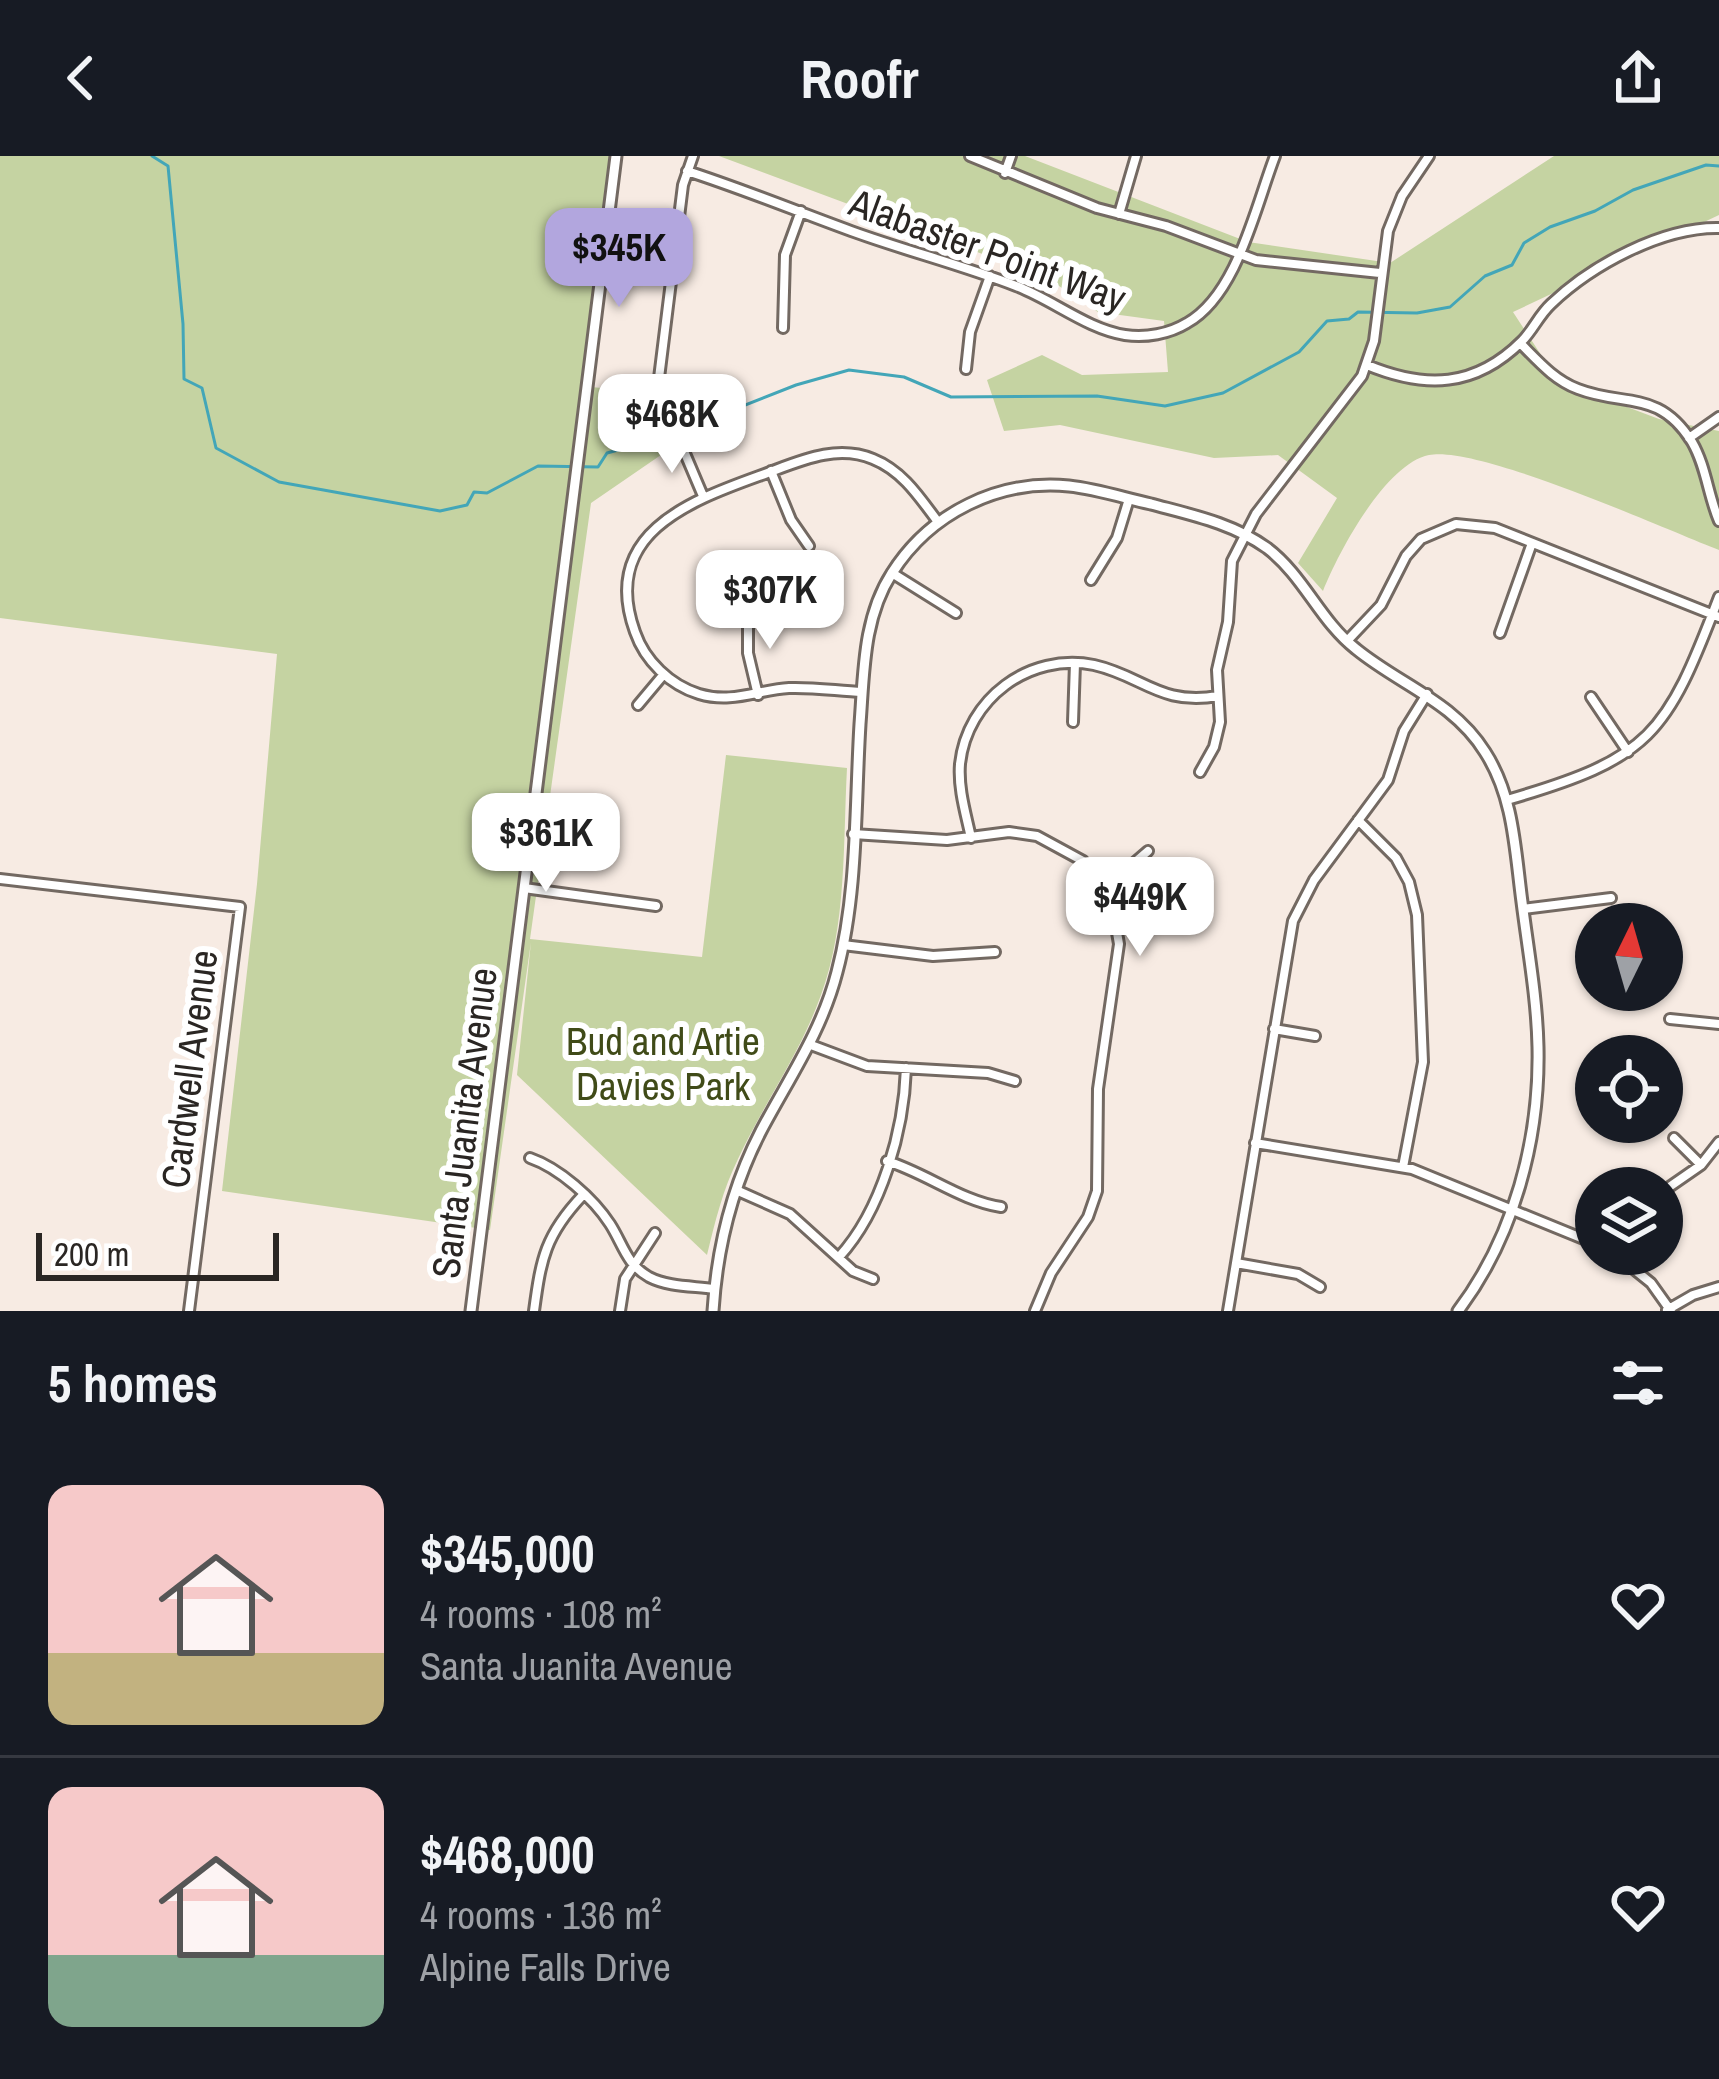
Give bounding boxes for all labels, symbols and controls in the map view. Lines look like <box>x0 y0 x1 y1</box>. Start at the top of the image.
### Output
text: Roofr <box>800 42 919 115</box>
icon: back <box>48 45 114 111</box>
icon: share <box>1605 45 1671 111</box>
street label: Alabaster Point Way <box>842 176 1133 324</box>
pin: $345K <box>535 208 703 310</box>
text: $345K <box>572 221 666 273</box>
pin: $468K <box>588 374 756 476</box>
text: $468K <box>625 387 719 439</box>
pin: $307K <box>686 550 854 652</box>
text: $307K <box>723 563 817 615</box>
pin: $361K <box>462 793 630 895</box>
text: $361K <box>499 806 593 858</box>
pin: $449K <box>1056 857 1224 959</box>
text: $449K <box>1093 870 1187 922</box>
north arrow <box>1575 903 1683 1011</box>
map controls <box>1575 903 1683 1275</box>
street label: Cardwell Avenue <box>149 947 229 1191</box>
street label: Santa Juanita Avenue <box>419 965 509 1281</box>
park label: Bud and Artie Davies Park <box>566 1015 760 1112</box>
button: locate <box>1575 1035 1683 1143</box>
button: layers <box>1575 1167 1683 1275</box>
scale bar <box>36 1227 279 1280</box>
text: 200 m <box>54 1232 129 1276</box>
text: 5 homes <box>48 1349 218 1418</box>
icon: filters <box>1605 1350 1671 1416</box>
text: $345,000 <box>420 1519 594 1588</box>
icon: home <box>144 1533 288 1677</box>
icon: heart <box>1605 1572 1671 1638</box>
text: 4 rooms · 108 m² <box>420 1588 662 1640</box>
text: Santa Juanita Avenue <box>420 1640 732 1692</box>
text: $468,000 <box>420 1820 594 1889</box>
icon: home <box>144 1835 288 1979</box>
icon: heart <box>1605 1874 1671 1940</box>
text: 4 rooms · 136 m² <box>420 1889 662 1941</box>
text: Alpine Falls Drive <box>420 1941 671 1993</box>

